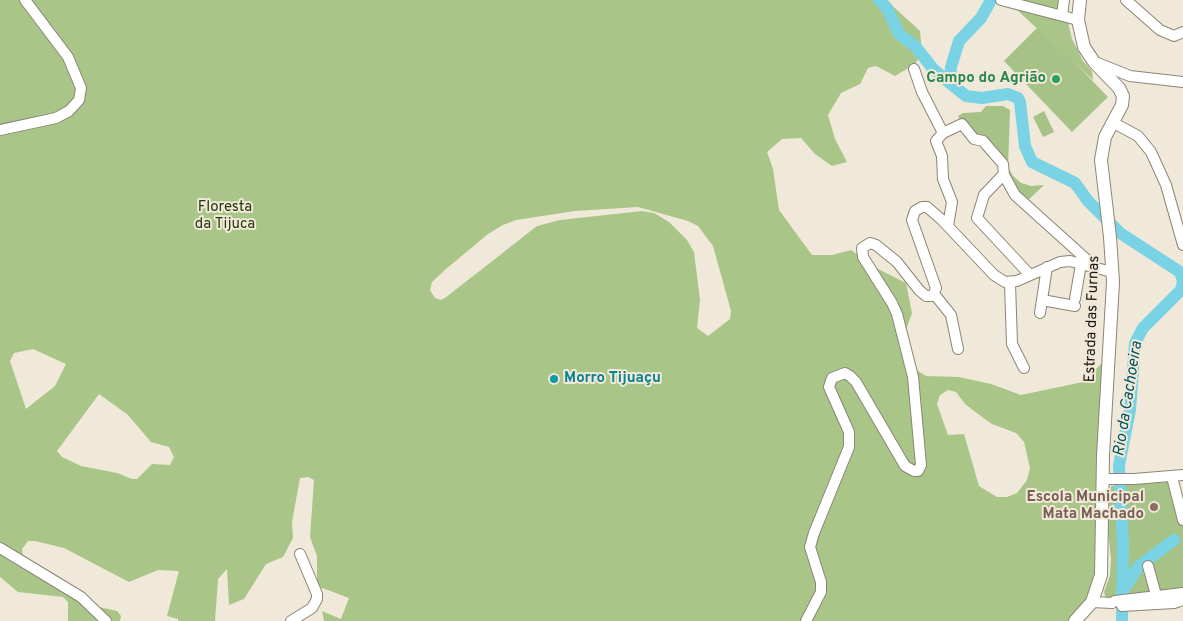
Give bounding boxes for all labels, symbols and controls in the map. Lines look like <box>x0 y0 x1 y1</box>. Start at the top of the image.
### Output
place label: Campo do Agrião <box>926 70 1046 88</box>
marker: Campo do Agrião <box>1050 73 1062 85</box>
park label: Floresta da Tijuca <box>195 199 255 234</box>
street label: Estrada das Furnas <box>1082 255 1104 383</box>
water label: Rio da Cachoeira <box>1110 340 1148 458</box>
place label: Morro Tijuaçu <box>564 370 661 388</box>
marker: Morro Tijuaçu <box>548 373 560 385</box>
place label: Escola Municipal Mata Machado <box>1027 489 1144 524</box>
marker: Escola Municipal Mata Machado <box>1148 501 1160 513</box>

